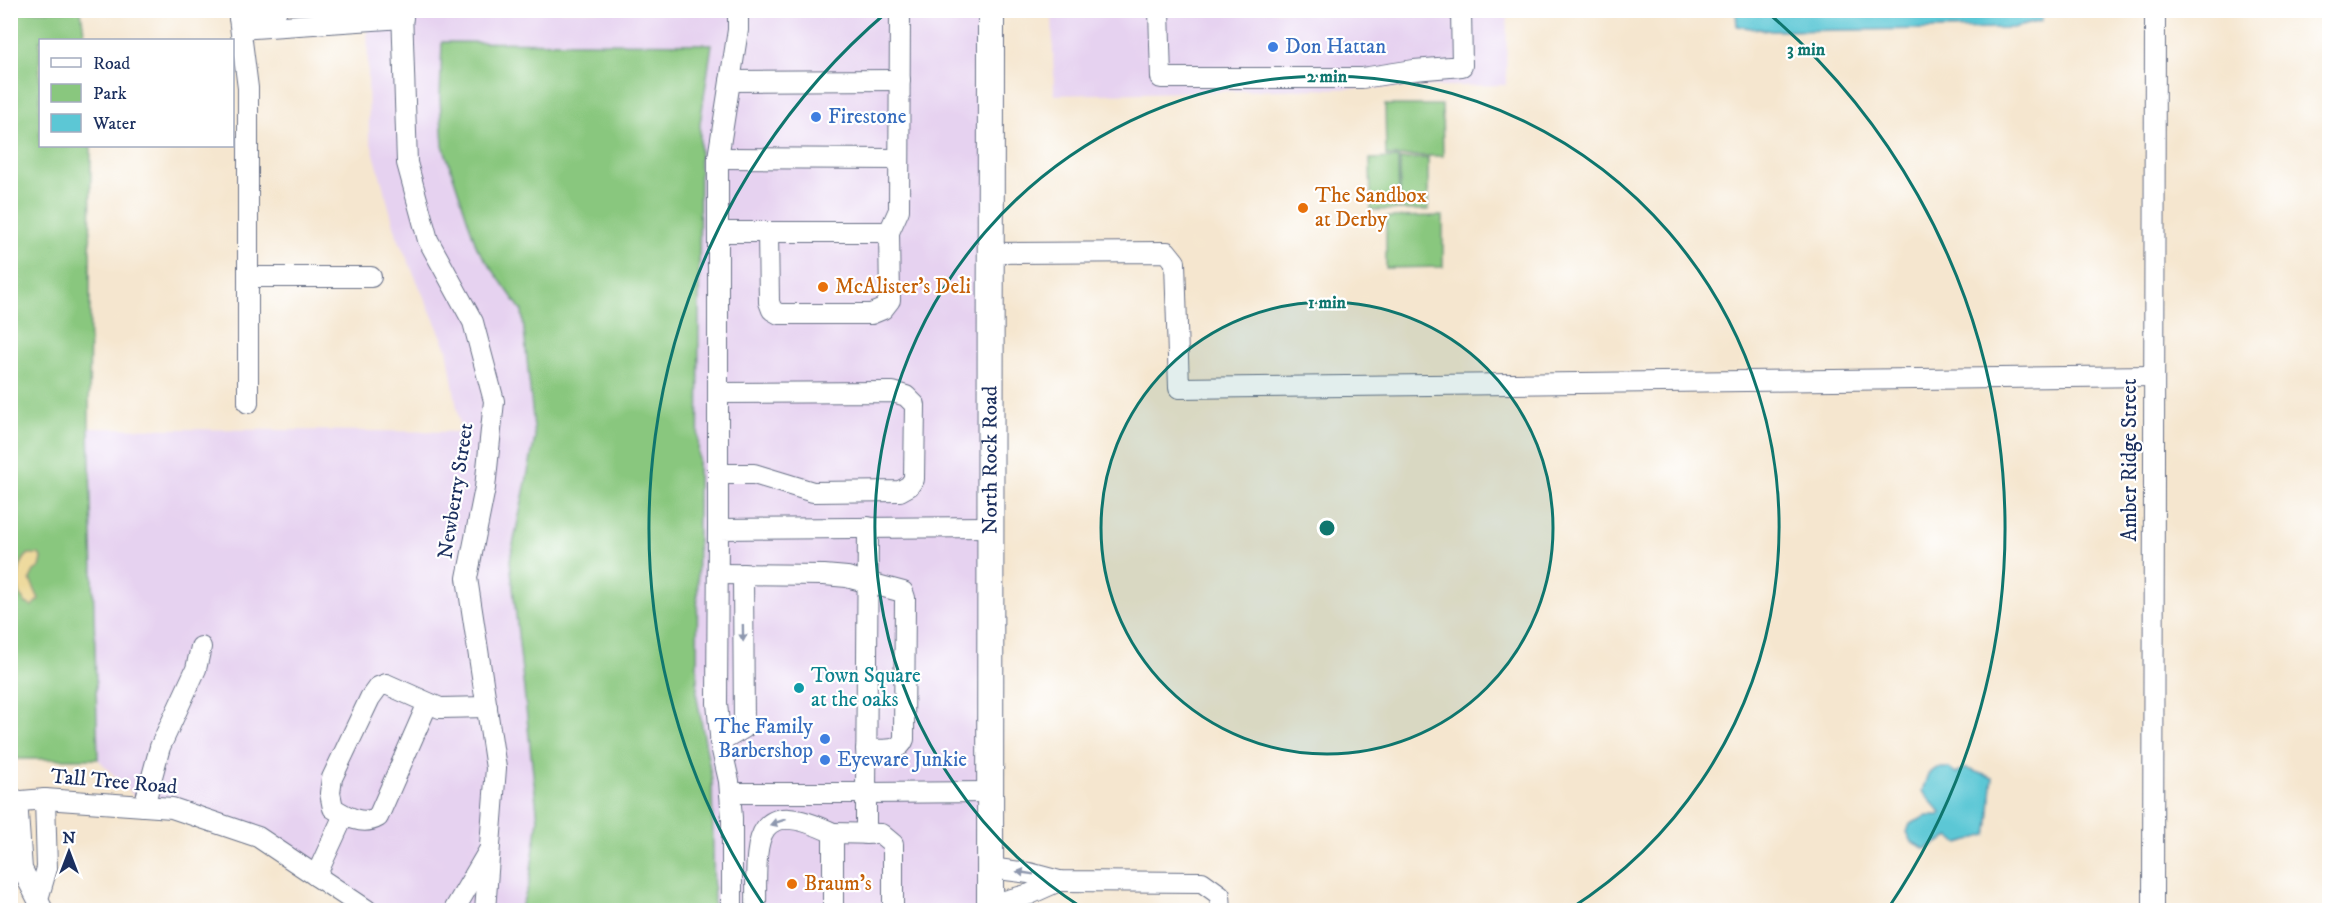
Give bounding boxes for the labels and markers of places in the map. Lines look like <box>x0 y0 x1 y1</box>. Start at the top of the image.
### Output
place label: Don Hattan <box>1285 34 1386 60</box>
marker: Don Hattan <box>1266 40 1280 54</box>
place label: Firestone <box>828 104 907 130</box>
marker: Firestone <box>809 110 823 124</box>
place label: The Sandbox at Derby <box>1315 183 1427 233</box>
marker: The Sandbox at Derby <box>1296 201 1310 215</box>
place label: McAlister's Deli <box>835 274 971 300</box>
marker: McAlister's Deli <box>816 280 830 294</box>
centre of rings <box>1317 518 1337 538</box>
place label: Town Square at the oaks <box>811 663 921 713</box>
marker: Town Square at the oaks <box>792 681 806 695</box>
place label: The Family Barbershop <box>715 714 814 764</box>
marker: The Family Barbershop <box>818 732 832 746</box>
place label: Eyeware Junkie <box>837 747 967 773</box>
marker: Eyeware Junkie <box>818 753 832 767</box>
place label: Braum's <box>804 871 872 897</box>
marker: Braum's <box>785 877 799 891</box>

